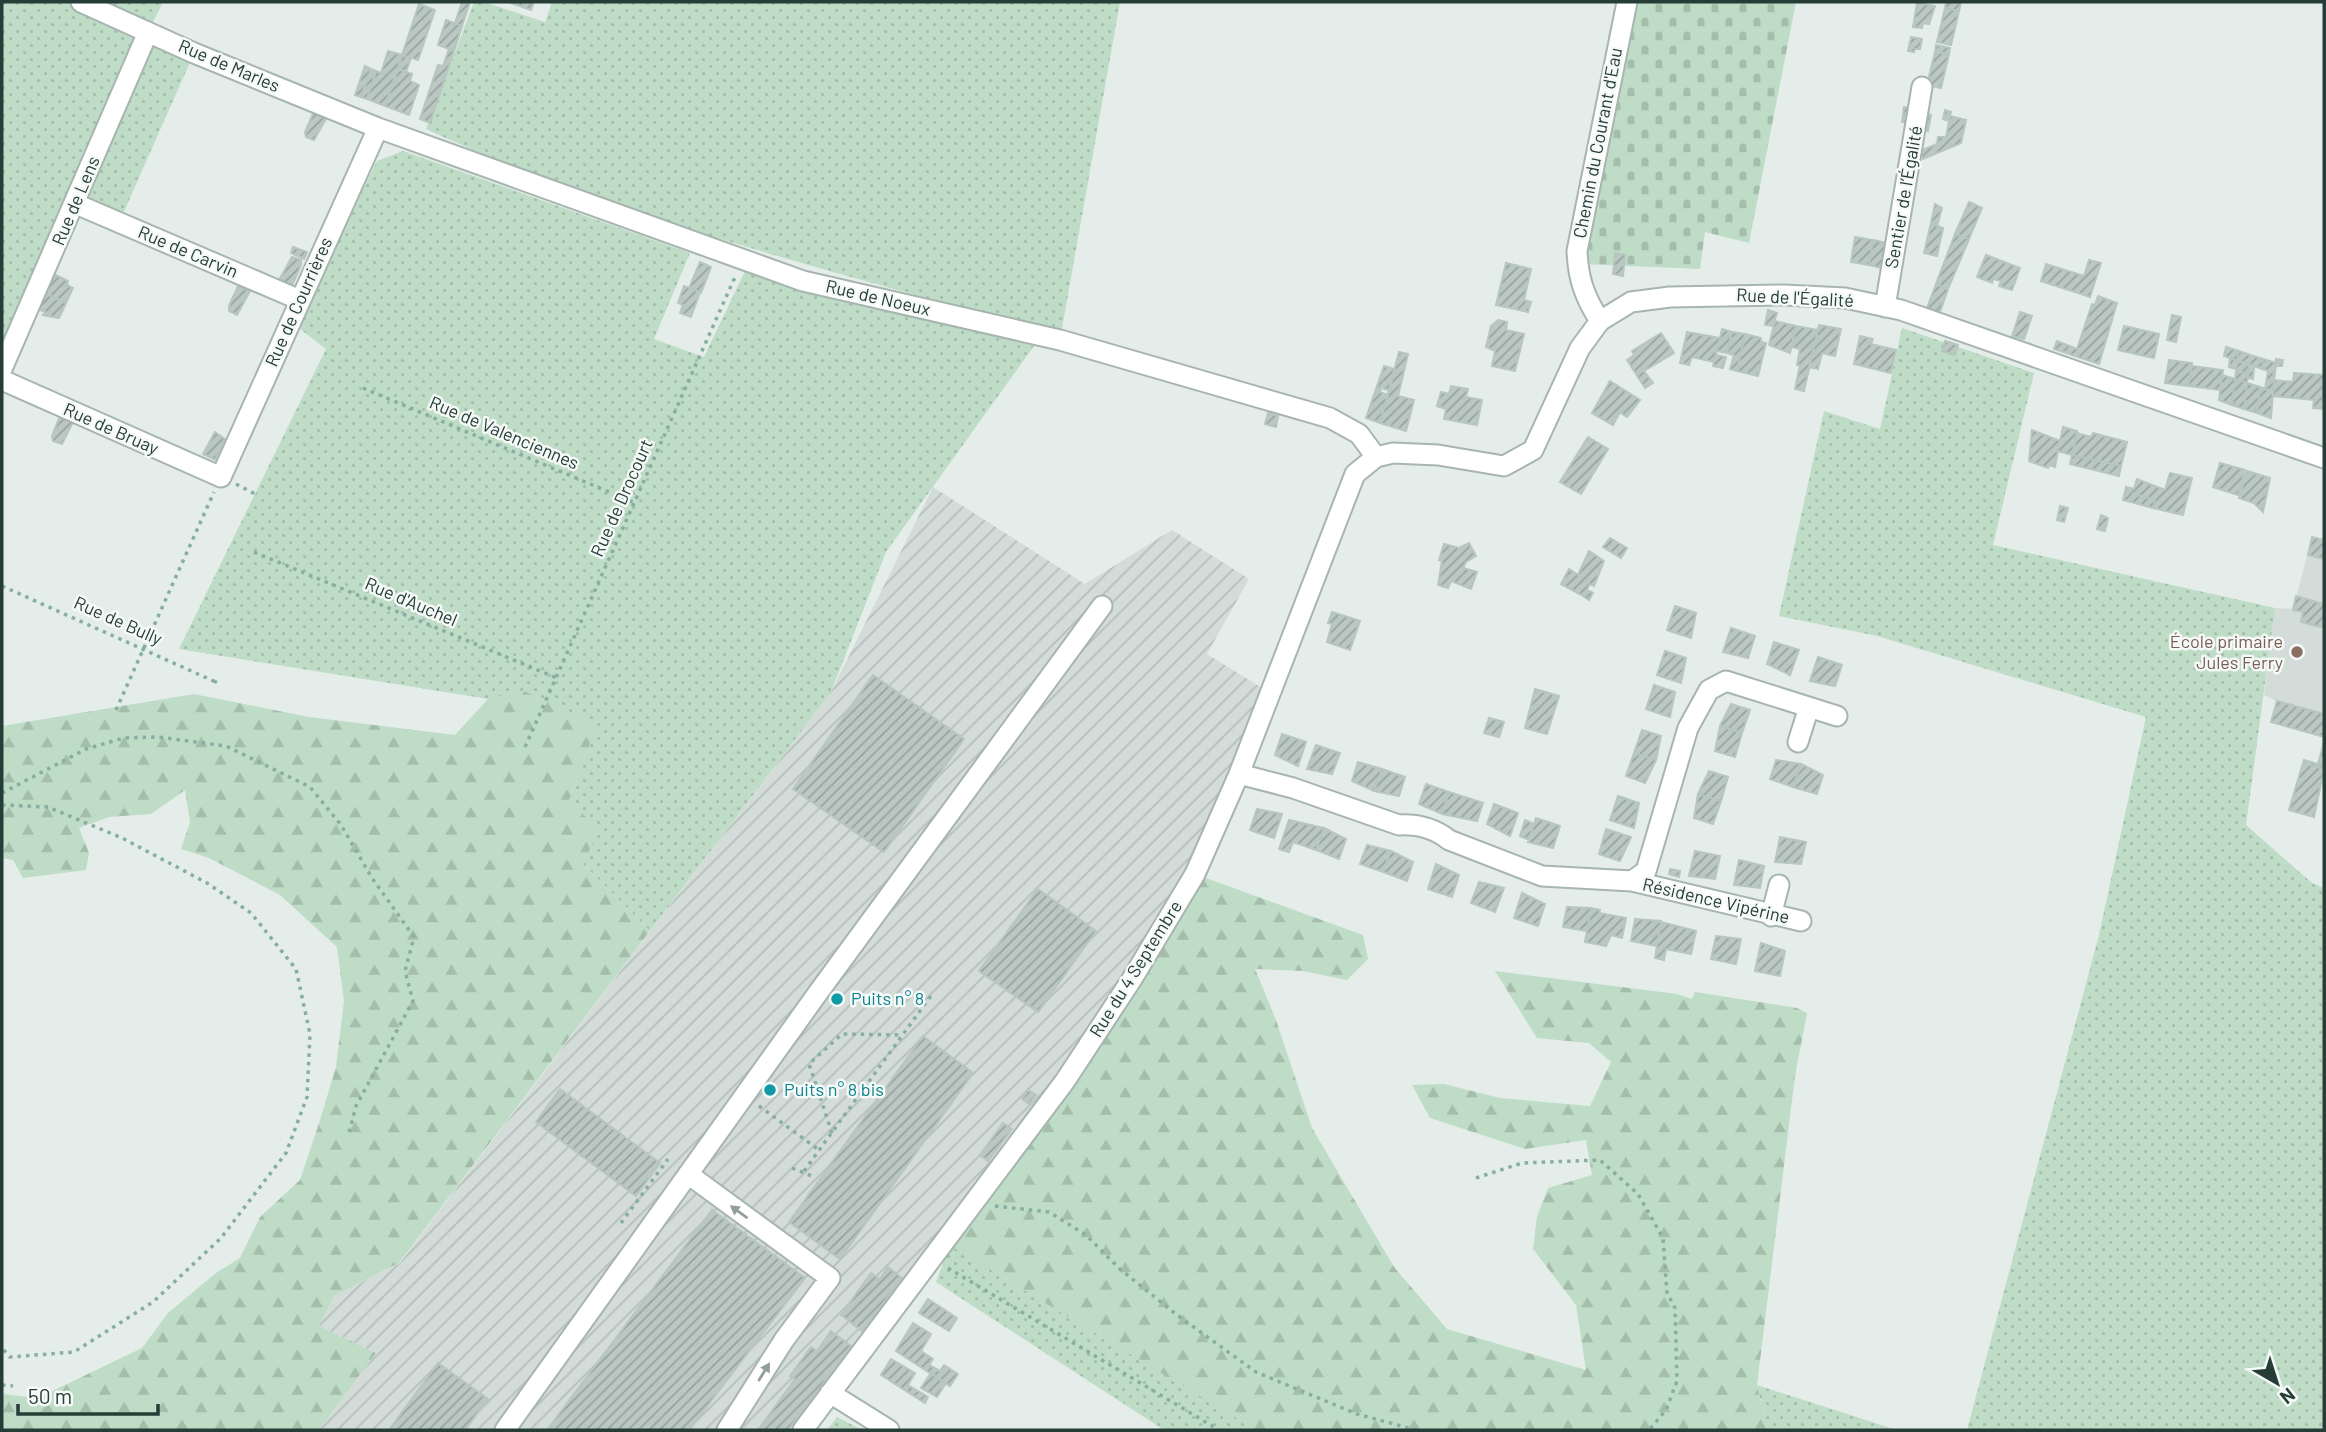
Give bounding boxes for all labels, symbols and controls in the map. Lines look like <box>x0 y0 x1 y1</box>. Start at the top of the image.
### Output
street label: Rue de Marles <box>176 34 283 96</box>
street label: Chemin du Courant d'Eau <box>1568 46 1626 240</box>
street label: Sentier de l’Égalité <box>1880 124 1926 270</box>
street label: Rue de Lens <box>46 153 104 249</box>
street label: Rue de Carvin <box>135 220 242 282</box>
street label: Rue de Courrières <box>260 234 336 370</box>
street label: Rue de Noeux <box>824 274 933 320</box>
street label: Rue de l'Égalité <box>1736 283 1854 311</box>
street label: Rue de Valenciennes <box>426 391 582 473</box>
street label: Rue de Bruay <box>60 397 162 459</box>
street label: Rue de Drocourt <box>585 435 657 560</box>
street label: Rue d'Auchel <box>362 572 461 630</box>
street label: Rue de Bully <box>71 591 166 649</box>
place label: École primaire Jules Ferry <box>2170 630 2283 673</box>
marker: École primaire Jules Ferry <box>2289 644 2305 660</box>
street label: Résidence Vipérine <box>1641 872 1792 928</box>
street label: Rue du 4 Septembre <box>1084 896 1186 1041</box>
place label: Puits n° 8 <box>851 987 924 1009</box>
marker: Puits n° 8 <box>829 991 845 1007</box>
place label: Puits n° 8 bis <box>784 1078 884 1100</box>
marker: Puits n° 8 bis <box>762 1082 778 1098</box>
one-way arrow <box>730 1205 748 1219</box>
north arrow <box>2242 1348 2312 1418</box>
one-way arrow <box>757 1363 770 1382</box>
scale bar <box>18 1372 158 1416</box>
text: 50 m <box>28 1383 72 1408</box>
text: N <box>2276 1384 2300 1410</box>

